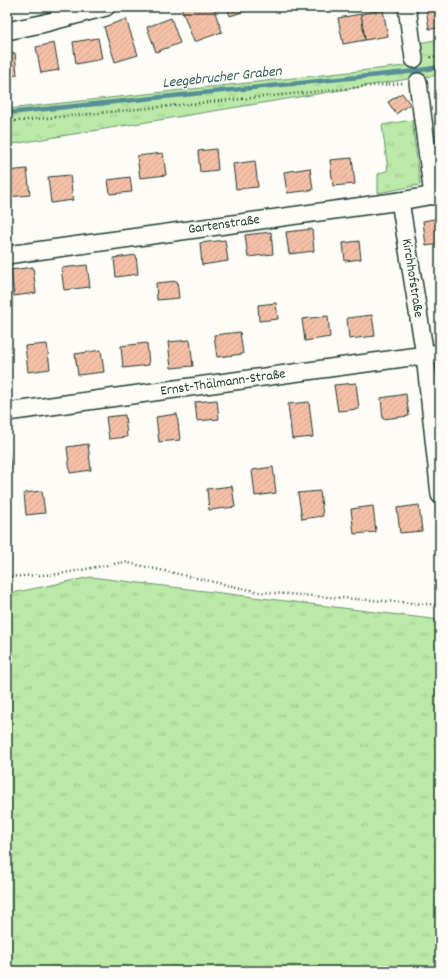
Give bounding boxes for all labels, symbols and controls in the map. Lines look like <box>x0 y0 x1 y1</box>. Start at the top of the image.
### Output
water label: Leegebrucher Graben <box>161 61 284 95</box>
street label: Gartenstraße <box>187 210 261 240</box>
street label: Kirchhofstraße <box>396 237 428 319</box>
street label: Ernst-Thälmann-Straße <box>159 364 287 402</box>

